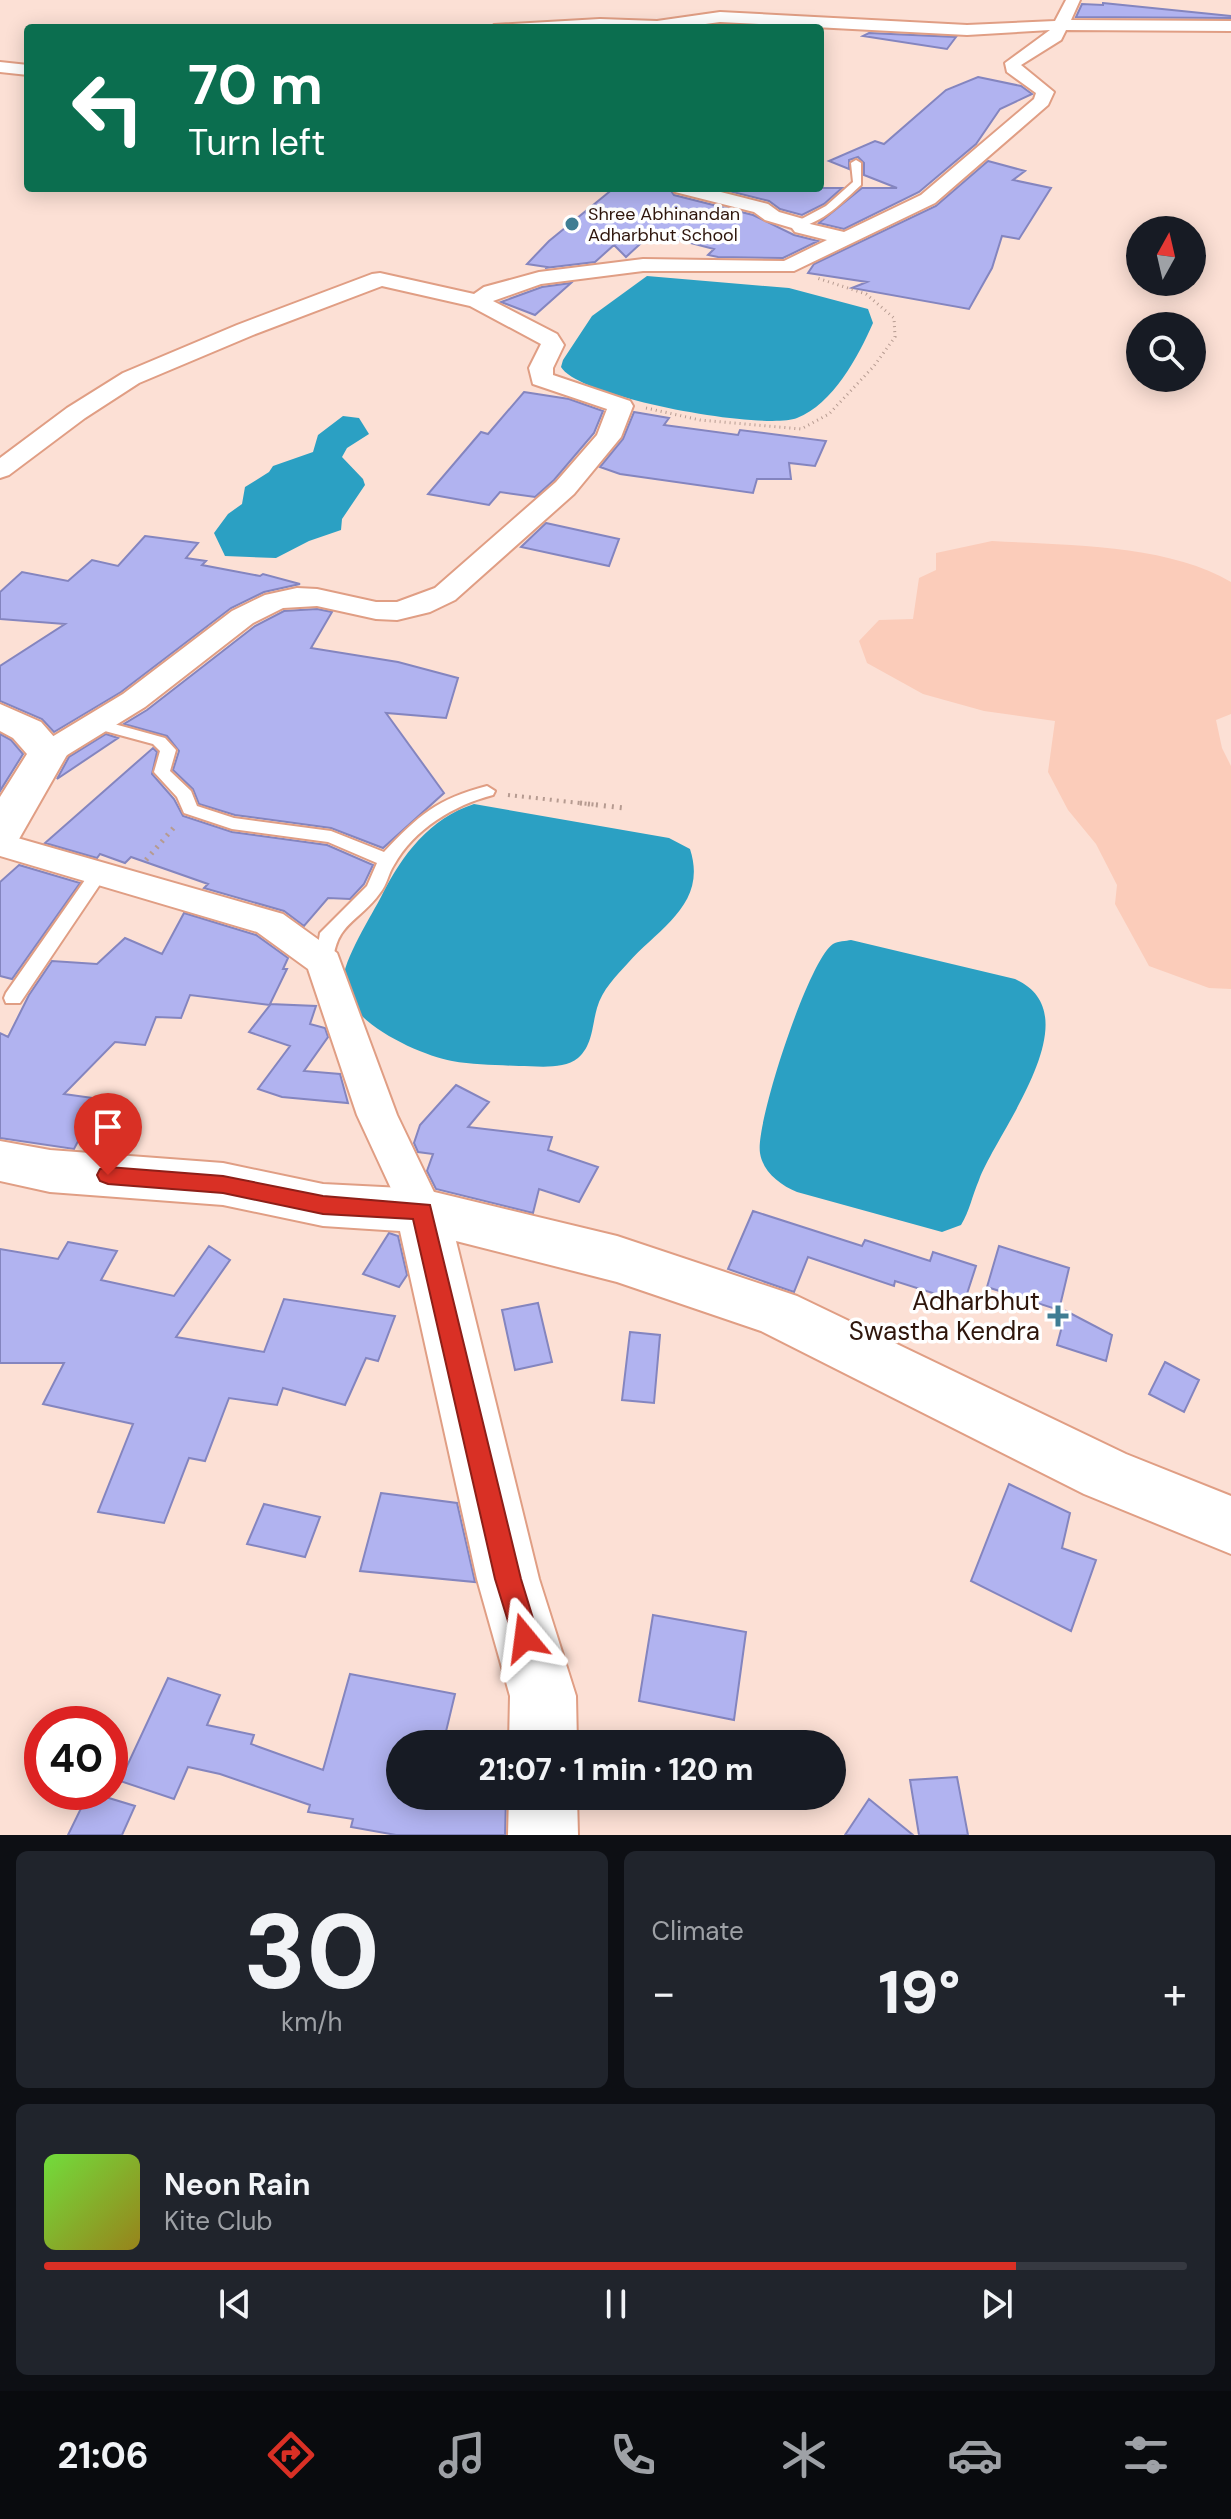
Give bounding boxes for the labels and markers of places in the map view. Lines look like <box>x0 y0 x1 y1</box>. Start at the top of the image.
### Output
place label: Shree Abhinandan Adharbhut School <box>588 202 740 247</box>
marker: Shree Abhinandan Adharbhut School <box>563 215 581 233</box>
pin <box>74 1093 142 1175</box>
place label: Adharbhut Swastha Kendra <box>849 1284 1040 1348</box>
marker: Adharbhut Swastha Kendra <box>1047 1305 1069 1327</box>

